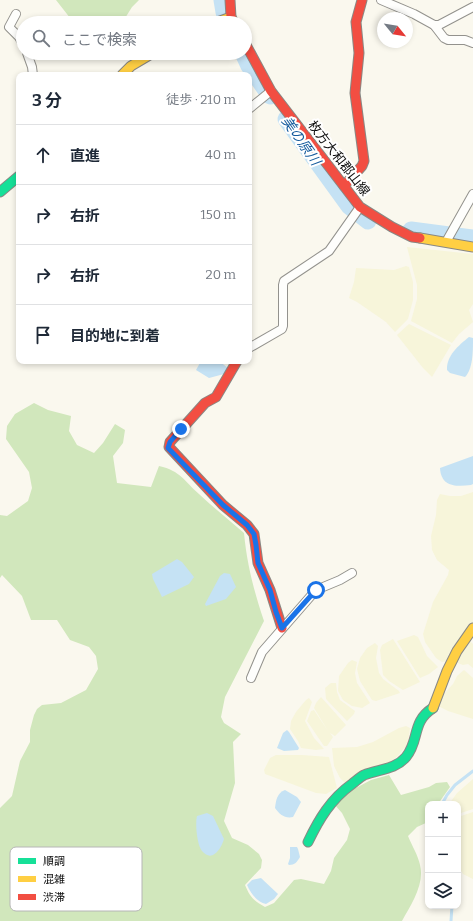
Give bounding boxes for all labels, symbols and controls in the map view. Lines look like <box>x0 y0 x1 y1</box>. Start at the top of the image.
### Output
north arrow <box>377 12 413 48</box>
search box <box>16 16 252 60</box>
icon: search <box>30 27 52 49</box>
text: ここで検索 <box>62 31 137 49</box>
text: 3 分 <box>32 90 62 111</box>
text: 徒歩 · 210 m <box>166 92 236 107</box>
water label: 美の原川 <box>278 113 325 170</box>
street label: 枚方大和郡山線 <box>305 118 373 198</box>
icon: ahead <box>32 144 54 166</box>
text: 直進 <box>70 147 100 165</box>
text: 40 m <box>205 147 236 162</box>
icon: right <box>32 204 54 226</box>
text: 右折 <box>70 207 100 225</box>
text: 150 m <box>200 207 236 222</box>
icon: right <box>32 264 54 286</box>
text: 右折 <box>70 267 100 285</box>
text: 20 m <box>206 267 236 282</box>
icon: arrive <box>32 324 54 346</box>
text: 目的地に到着 <box>70 327 160 345</box>
route end <box>172 420 190 438</box>
route start <box>307 581 325 599</box>
map controls <box>425 801 461 909</box>
button: + <box>425 801 461 837</box>
button: − <box>425 837 461 873</box>
legend <box>10 847 142 911</box>
text: 順調 <box>43 855 65 868</box>
text: 混雑 <box>43 873 65 886</box>
button: layers <box>425 873 461 909</box>
text: 渋滞 <box>43 891 65 904</box>

